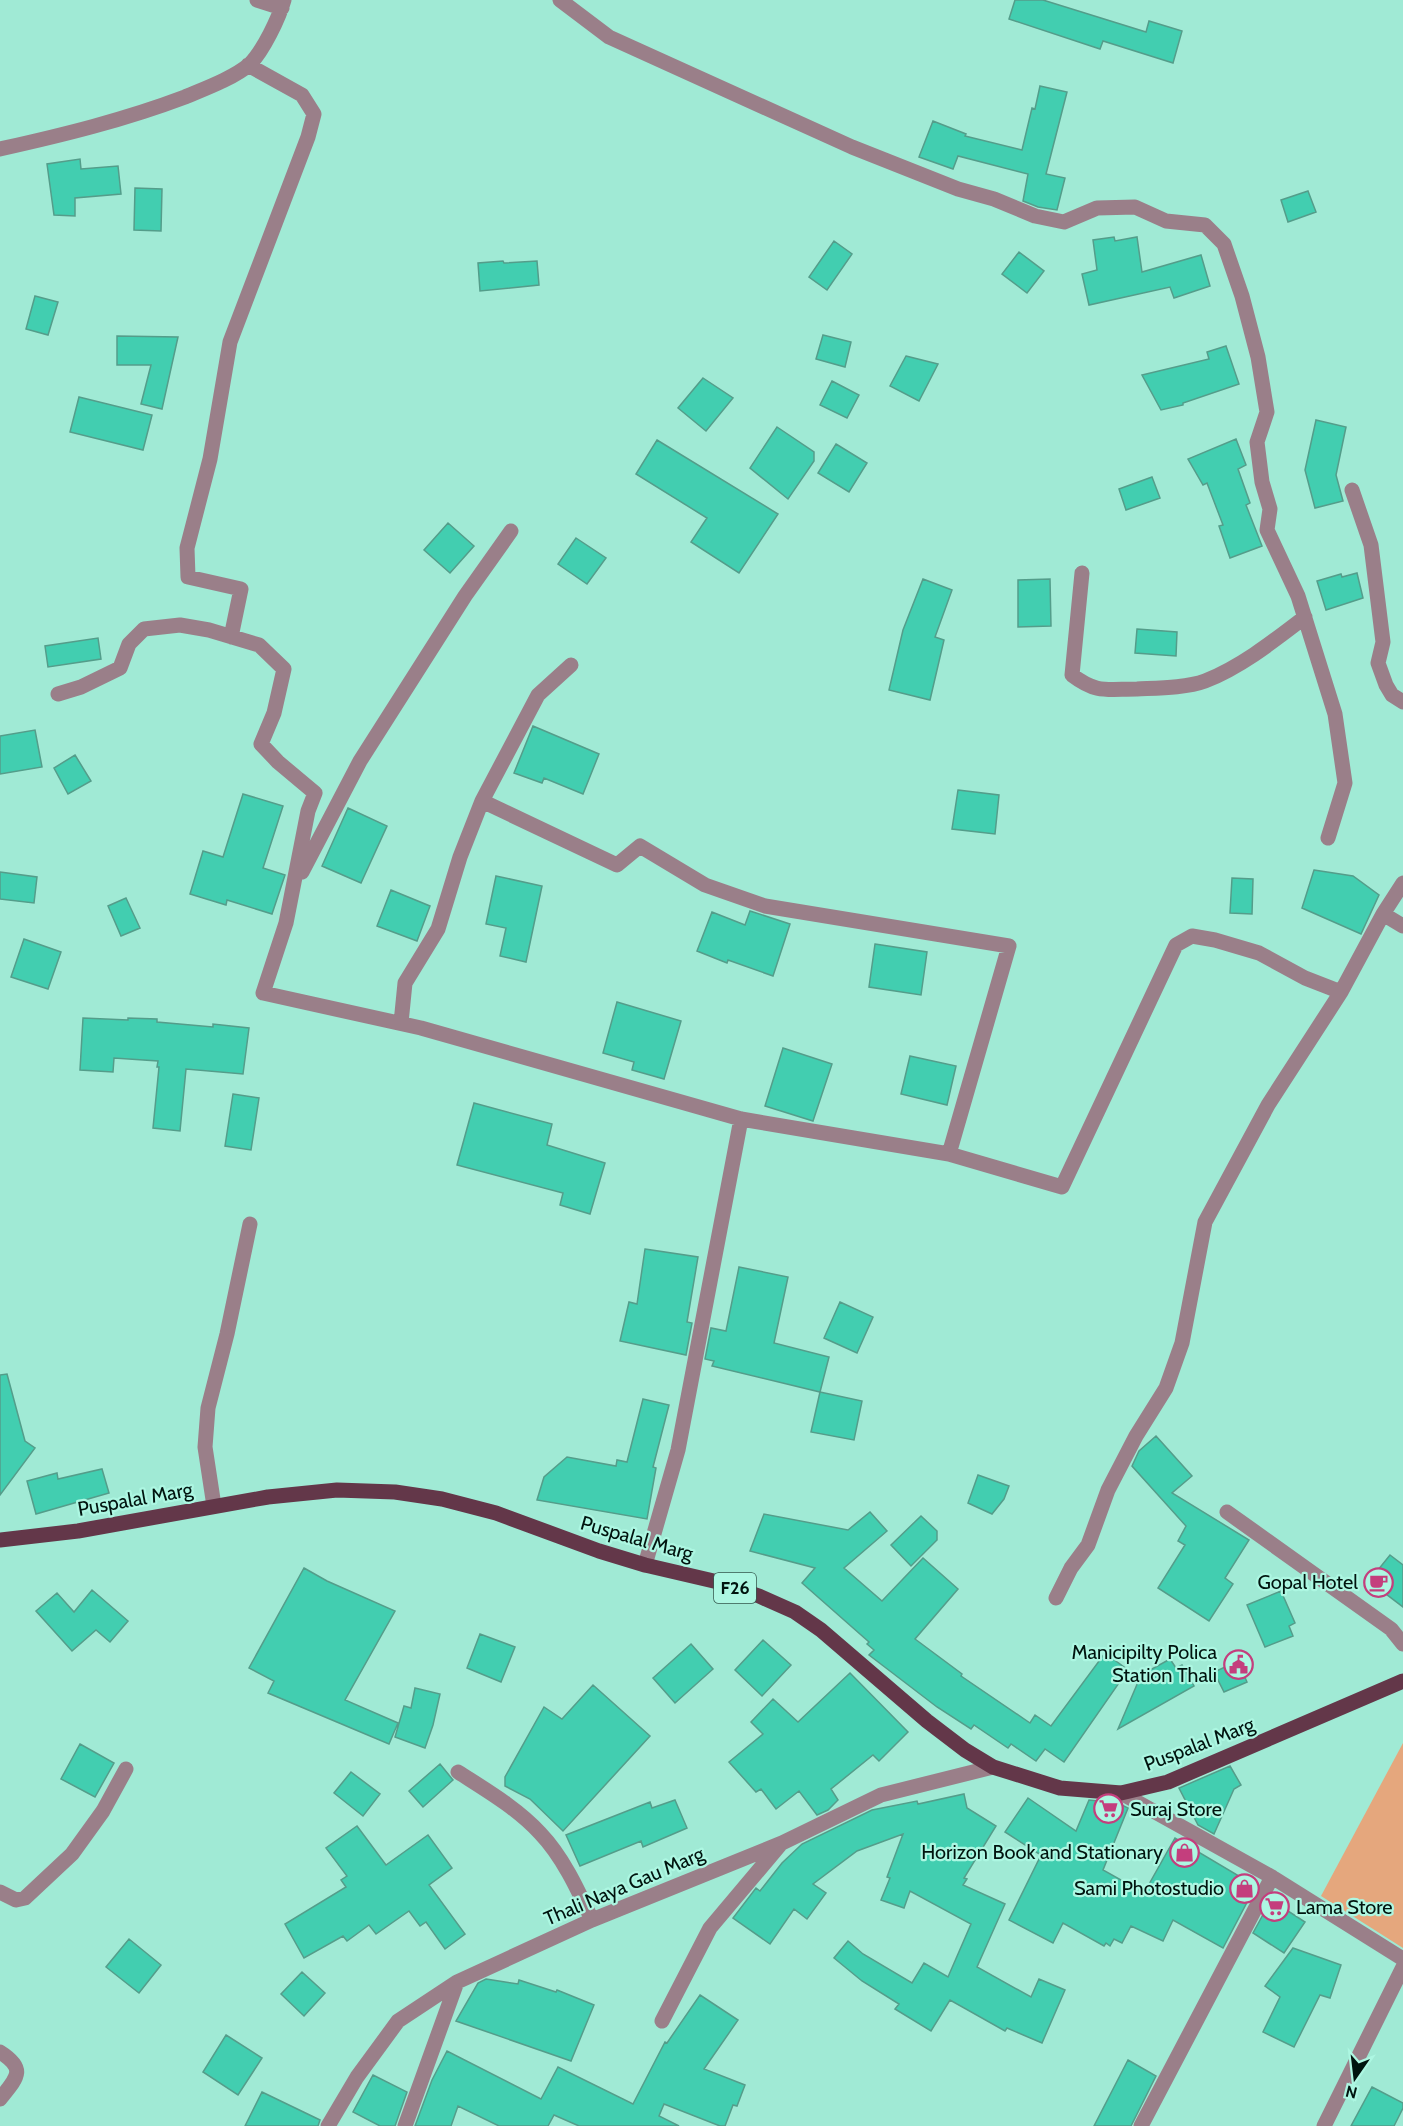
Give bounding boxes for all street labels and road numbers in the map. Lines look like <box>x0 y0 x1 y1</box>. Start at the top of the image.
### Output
street label: Puspalal Marg <box>76 1477 195 1521</box>
street label: Puspalal Marg <box>578 1510 697 1566</box>
road number: F26 <box>714 1573 756 1603</box>
street label: Puspalal Marg <box>1140 1712 1259 1776</box>
street label: Thali Naya Gau Marg <box>540 1841 709 1931</box>

